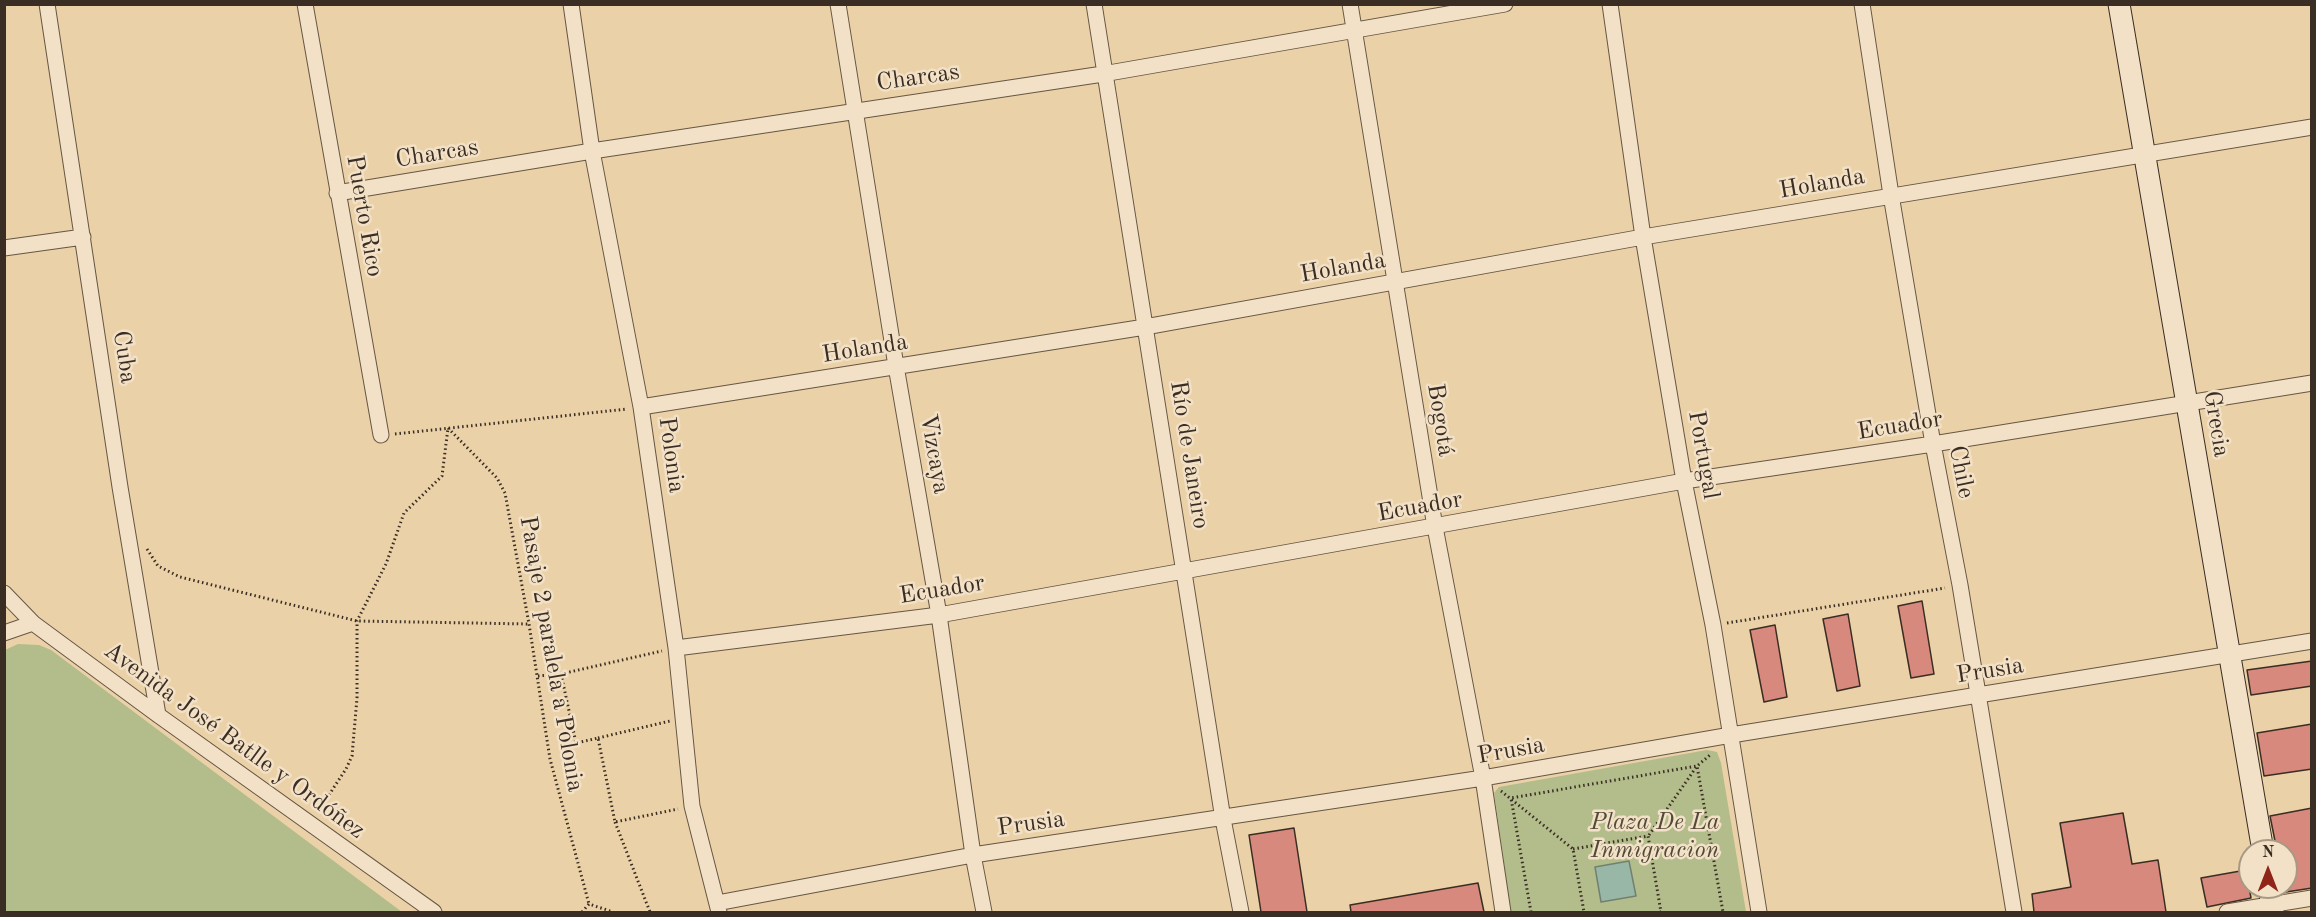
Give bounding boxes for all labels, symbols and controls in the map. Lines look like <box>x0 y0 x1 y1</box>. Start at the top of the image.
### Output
street label: Charcas <box>875 58 961 98</box>
street label: Charcas <box>393 133 481 175</box>
street label: Puerto Rico <box>339 153 389 279</box>
street label: Holanda <box>1777 162 1867 206</box>
street label: Holanda <box>1298 246 1388 290</box>
street label: Holanda <box>820 328 910 370</box>
street label: Cuba <box>106 329 142 385</box>
street label: Río de Janeiro <box>1163 379 1215 531</box>
street label: Bogotá <box>1420 381 1460 459</box>
street label: Grecia <box>2197 389 2235 459</box>
street label: Ecuador <box>1855 405 1945 447</box>
street label: Portugal <box>1681 409 1725 501</box>
street label: Vizcaya <box>913 412 955 496</box>
street label: Polonia <box>651 415 691 495</box>
street label: Chile <box>1942 443 1980 501</box>
street label: Ecuador <box>1375 485 1465 529</box>
street label: Pasaje 2 paralela a Polonia <box>513 514 589 794</box>
street label: Ecuador <box>897 569 987 611</box>
street label: Avenida José Batlle y Ordóñez <box>98 637 370 845</box>
street label: Prusia <box>1954 651 2026 691</box>
street label: Prusia <box>1475 731 1547 771</box>
street label: Prusia <box>995 805 1067 843</box>
park label: Plaza De La Inmigracion <box>1590 809 1720 865</box>
north arrow <box>2238 839 2298 899</box>
text: N <box>2262 845 2274 861</box>

